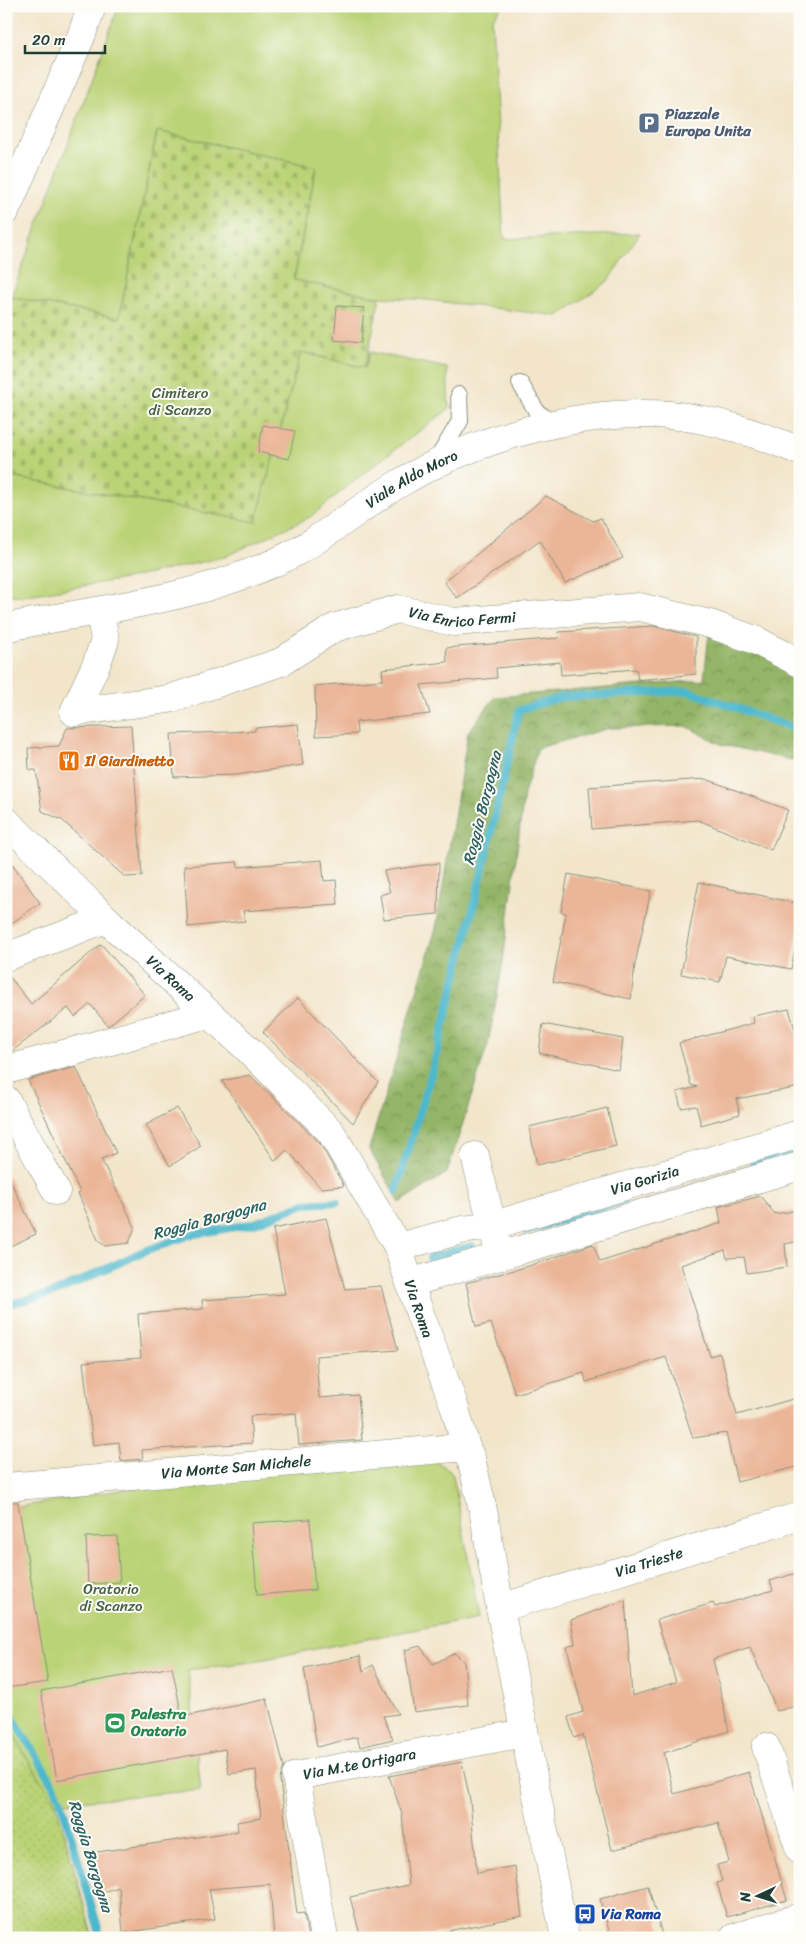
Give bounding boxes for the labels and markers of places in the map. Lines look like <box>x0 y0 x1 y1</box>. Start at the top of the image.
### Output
place label: Piazzale Europa Unita <box>665 101 751 144</box>
parking icon: Piazzale Europa Unita <box>637 111 661 135</box>
place label: Il Giardinetto <box>84 748 175 774</box>
restaurant icon: Il Giardinetto <box>57 749 81 773</box>
place label: Palestra Oratorio <box>130 1701 187 1744</box>
sports icon: Palestra Oratorio <box>103 1711 127 1735</box>
place label: Via Roma <box>601 1901 662 1927</box>
bus stop icon: Via Roma <box>573 1902 597 1926</box>

